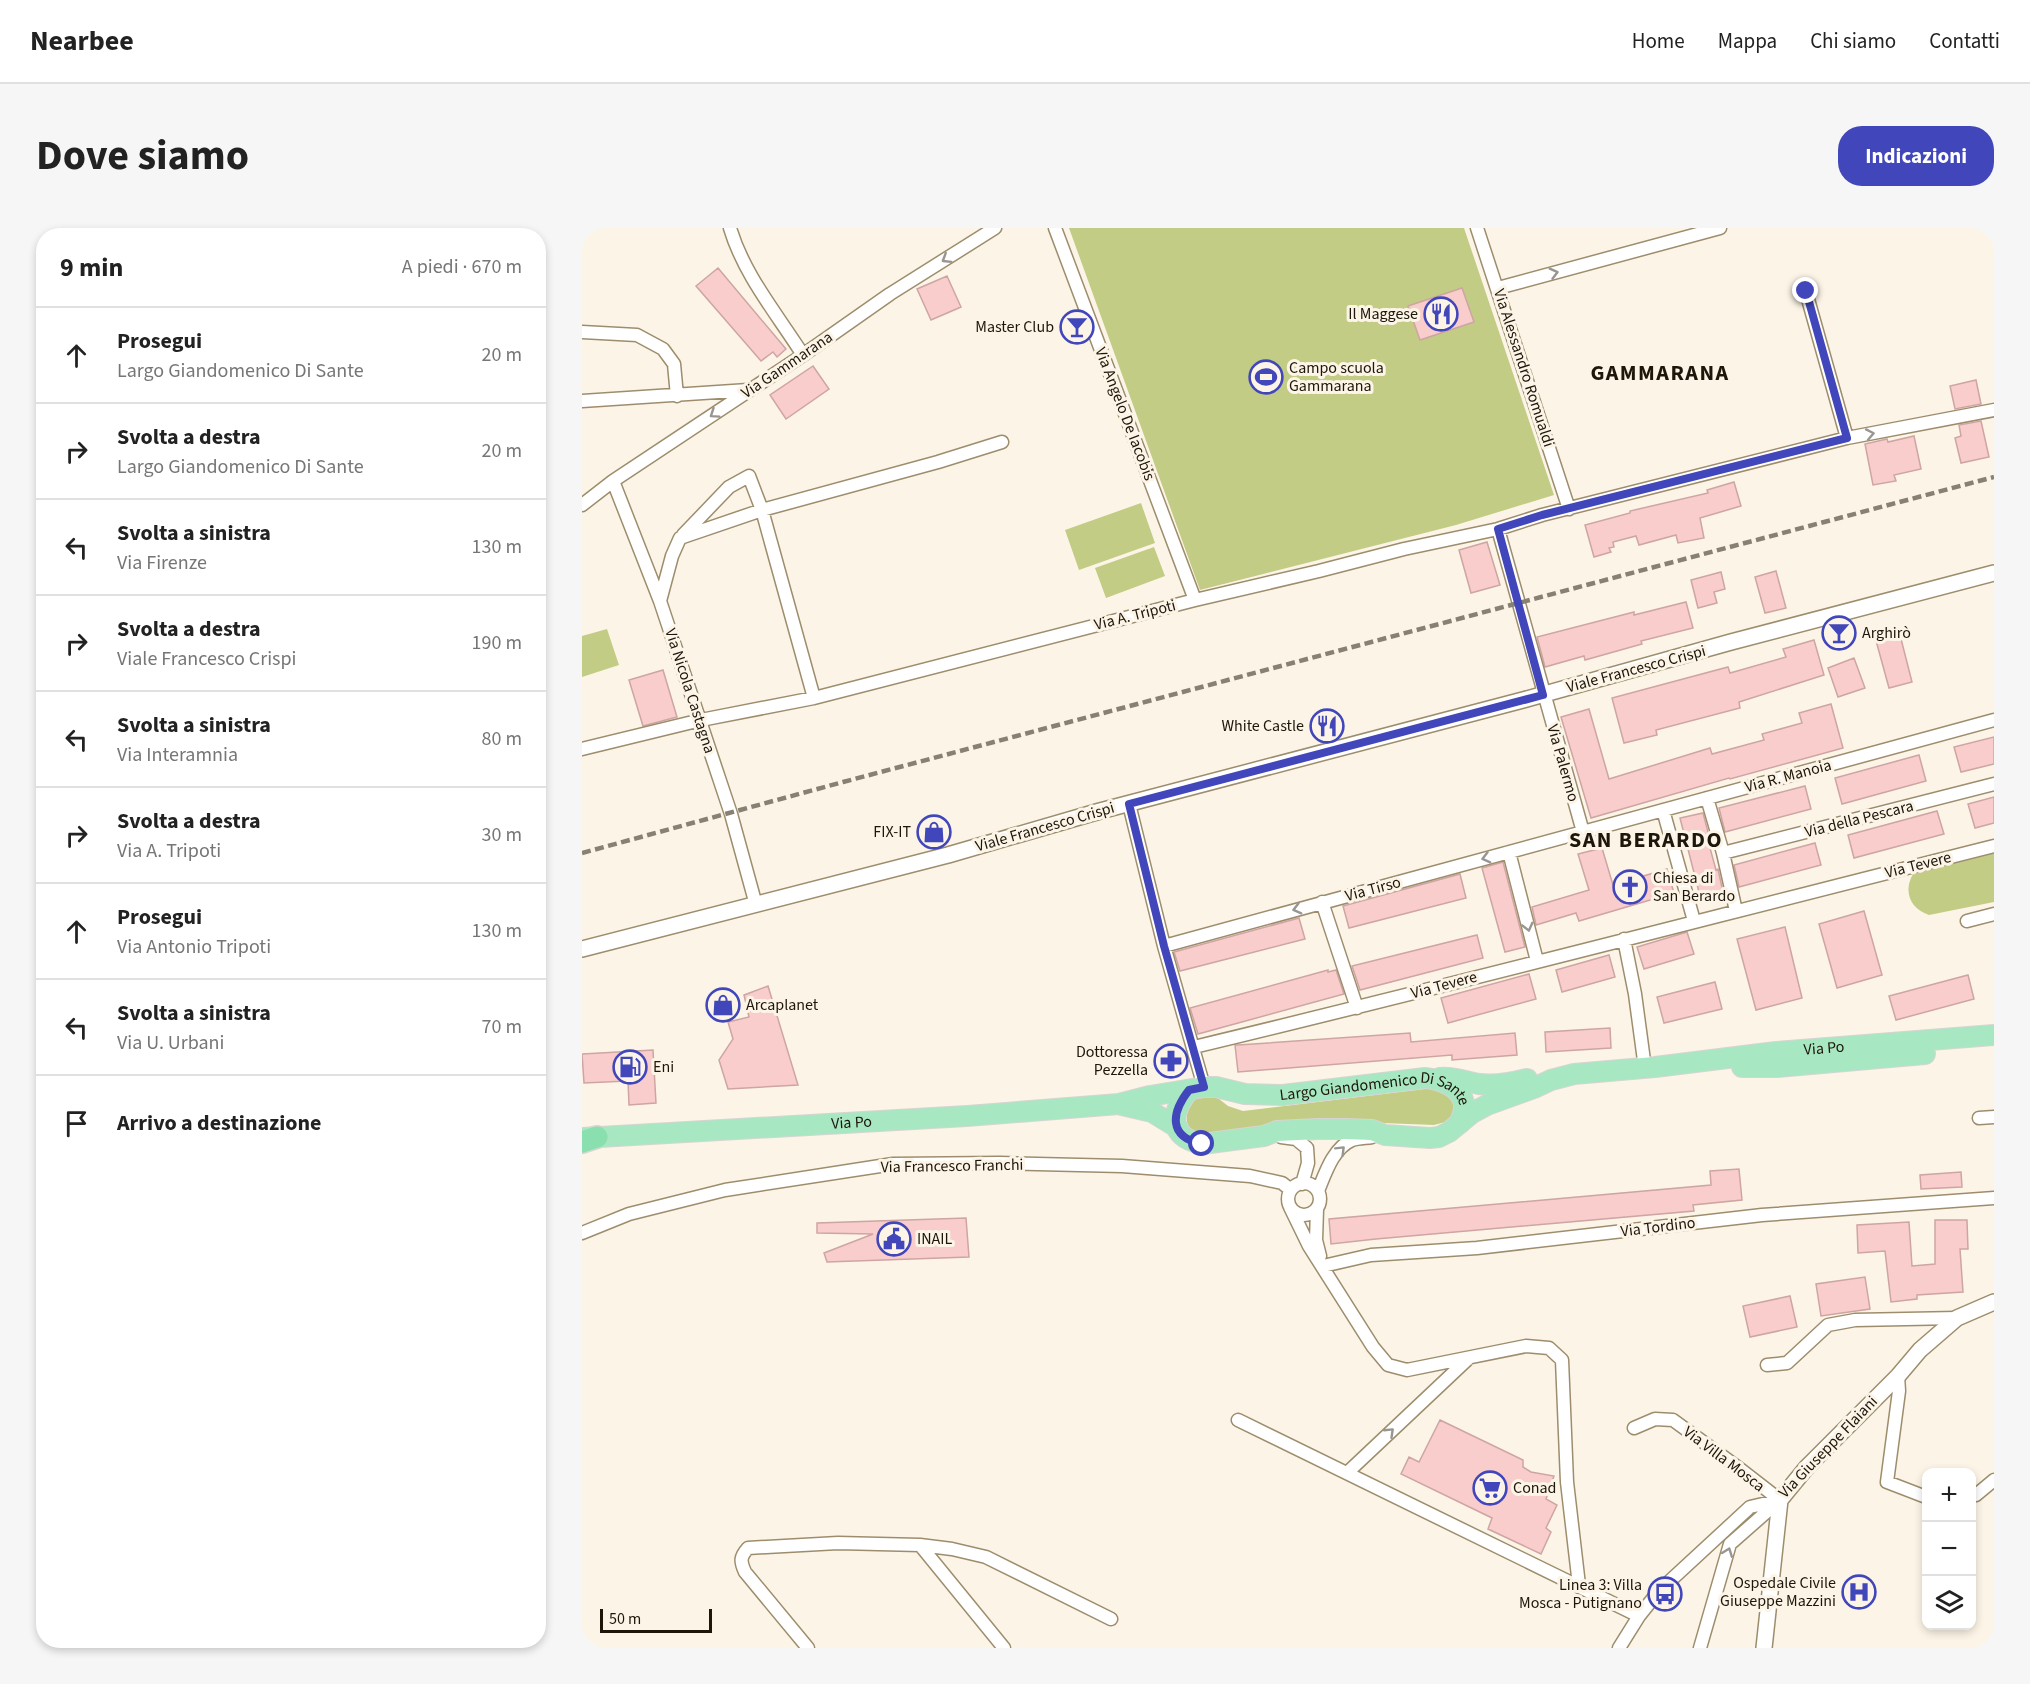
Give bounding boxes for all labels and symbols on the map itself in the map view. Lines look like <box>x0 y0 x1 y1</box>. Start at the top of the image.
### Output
one-way arrow <box>941 252 952 263</box>
one-way arrow <box>1549 268 1559 280</box>
route end <box>1792 277 1818 303</box>
street label: Via Alessandro Romualdi <box>1488 286 1560 450</box>
restaurant icon: Il Maggese <box>1423 296 1459 332</box>
place label: Il Maggese <box>1348 303 1418 325</box>
bar icon: Master Club <box>1059 309 1095 345</box>
place label: Master Club <box>975 316 1054 338</box>
street label: Via Gammarana <box>737 326 837 404</box>
street label: Via Angelo De Iacobis <box>1089 344 1161 484</box>
place label: Campo scuola Gammarana <box>1289 357 1384 397</box>
district label: GAMMARANA <box>1590 357 1730 389</box>
sports icon: Campo scuola Gammarana <box>1248 359 1284 395</box>
one-way arrow <box>709 407 720 418</box>
one-way arrow <box>1865 428 1875 441</box>
street label: Via A. Tripoti <box>1092 594 1178 636</box>
bar icon: Arghirò <box>1821 615 1857 651</box>
place label: Arghirò <box>1862 622 1911 644</box>
street label: Via Nicola Castagna <box>659 626 721 756</box>
street label: Viale Francesco Crispi <box>1564 640 1708 698</box>
restaurant icon: White Castle <box>1309 708 1345 744</box>
place label: White Castle <box>1221 715 1304 737</box>
street label: Via Palermo <box>1541 722 1585 804</box>
street label: Via R. Manoia <box>1742 754 1834 798</box>
street label: Via della Pescara <box>1802 795 1916 843</box>
street label: Viale Francesco Crispi <box>973 797 1117 857</box>
shop icon: FIX-IT <box>916 814 952 850</box>
place label: FIX-IT <box>873 821 911 843</box>
district label: SAN BERARDO <box>1569 824 1723 856</box>
street label: Via Tevere <box>1883 846 1954 884</box>
one-way arrow <box>1481 851 1491 863</box>
place label: Chiesa di San Berardo <box>1653 867 1735 907</box>
church icon: Chiesa di San Berardo <box>1612 869 1648 905</box>
street label: Via Tirso <box>1343 871 1403 907</box>
one-way arrow <box>1293 902 1303 914</box>
one-way arrow <box>1521 921 1534 931</box>
street label: Via Tevere <box>1408 966 1480 1004</box>
shop icon: Arcaplanet <box>705 987 741 1023</box>
place label: Arcaplanet <box>746 994 819 1016</box>
street label: Via Po <box>1803 1036 1845 1061</box>
place label: Dottoressa Pezzella <box>1076 1041 1148 1081</box>
pharmacy icon: Dottoressa Pezzella <box>1153 1043 1189 1079</box>
fuel station icon: Eni <box>612 1049 648 1085</box>
place label: Eni <box>653 1056 674 1078</box>
street label: Largo Giandomenico Di Sante <box>1278 1067 1475 1108</box>
street label: Via Po <box>831 1110 873 1135</box>
route start <box>1188 1130 1214 1156</box>
one-way arrow <box>1335 1146 1345 1157</box>
street label: Via Francesco Franchi <box>880 1154 1024 1178</box>
street label: Via Tordino <box>1619 1211 1697 1243</box>
public building icon: INAIL <box>876 1221 912 1257</box>
place label: INAIL <box>917 1228 952 1250</box>
street label: Via Giuseppe Flaiani <box>1773 1391 1883 1503</box>
street label: Via Villa Mosca <box>1679 1421 1769 1497</box>
one-way arrow <box>1384 1428 1394 1439</box>
supermarket icon: Conad <box>1472 1470 1508 1506</box>
place label: Conad <box>1513 1477 1557 1499</box>
one-way arrow <box>1721 1547 1734 1558</box>
place label: Ospedale Civile Giuseppe Mazzini <box>1720 1572 1836 1612</box>
place label: Linea 3: Villa Mosca - Putignano <box>1519 1574 1642 1614</box>
hospital icon: Ospedale Civile Giuseppe Mazzini <box>1841 1574 1877 1610</box>
bus stop icon: Linea 3: Villa Mosca - Putignano <box>1647 1576 1683 1612</box>
scale bar <box>600 1606 712 1634</box>

